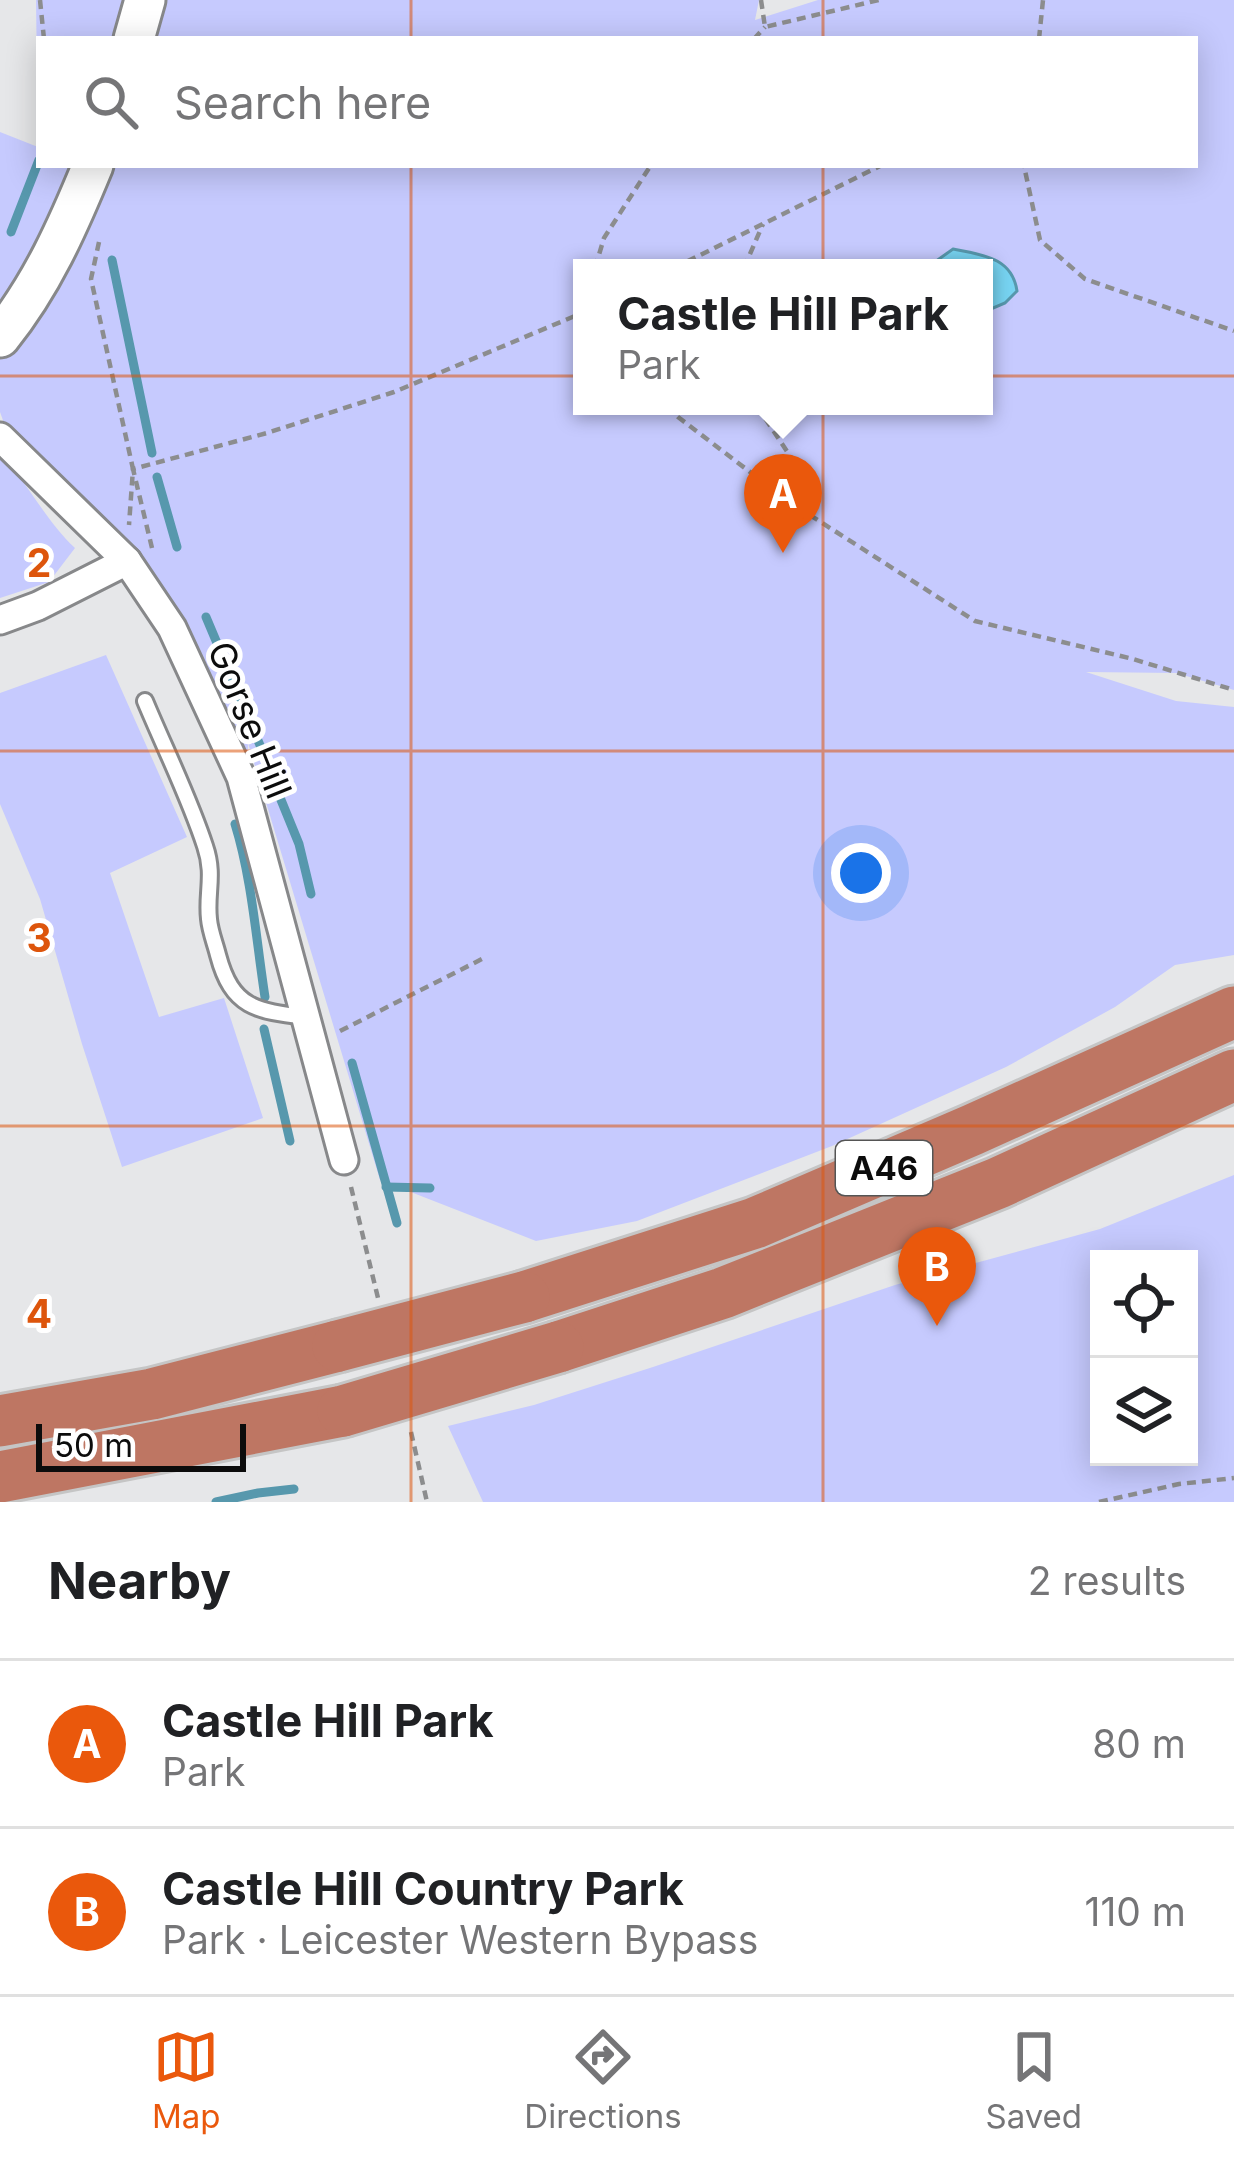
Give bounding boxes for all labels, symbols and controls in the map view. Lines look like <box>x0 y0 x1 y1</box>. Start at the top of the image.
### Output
search box <box>36 36 1198 168</box>
icon: search <box>78 69 144 135</box>
text: Search here <box>174 75 431 130</box>
popup <box>573 259 993 415</box>
text: Castle Hill Park <box>617 286 949 341</box>
text: Park <box>617 341 701 388</box>
pin: A <box>744 454 822 553</box>
text: 2 <box>27 539 51 586</box>
street label: Gorse Hill <box>199 635 301 805</box>
your location <box>831 843 891 903</box>
text: 3 <box>26 914 52 961</box>
road number: A46 <box>836 1141 932 1195</box>
pin: B <box>898 1227 976 1326</box>
map controls <box>1090 1250 1198 1466</box>
button: locate <box>1090 1250 1198 1358</box>
text: 4 <box>26 1290 52 1337</box>
button: layers <box>1090 1358 1198 1466</box>
scale bar <box>36 1418 246 1471</box>
text: 50 m <box>54 1425 133 1465</box>
text: Nearby <box>48 1550 231 1611</box>
text: 2 results <box>1028 1557 1186 1604</box>
text: Castle Hill Park <box>162 1693 494 1748</box>
text: A <box>72 1720 102 1767</box>
text: 80 m <box>1092 1720 1186 1767</box>
text: Park <box>162 1748 246 1795</box>
text: Castle Hill Country Park <box>162 1861 684 1916</box>
text: B <box>74 1888 100 1935</box>
text: 110 m <box>1085 1888 1186 1935</box>
text: Park · Leicester Western Bypass <box>162 1916 758 1963</box>
tab: Map <box>152 2024 220 2136</box>
tab: Directions <box>524 2024 682 2136</box>
tab: Saved <box>985 2024 1082 2136</box>

